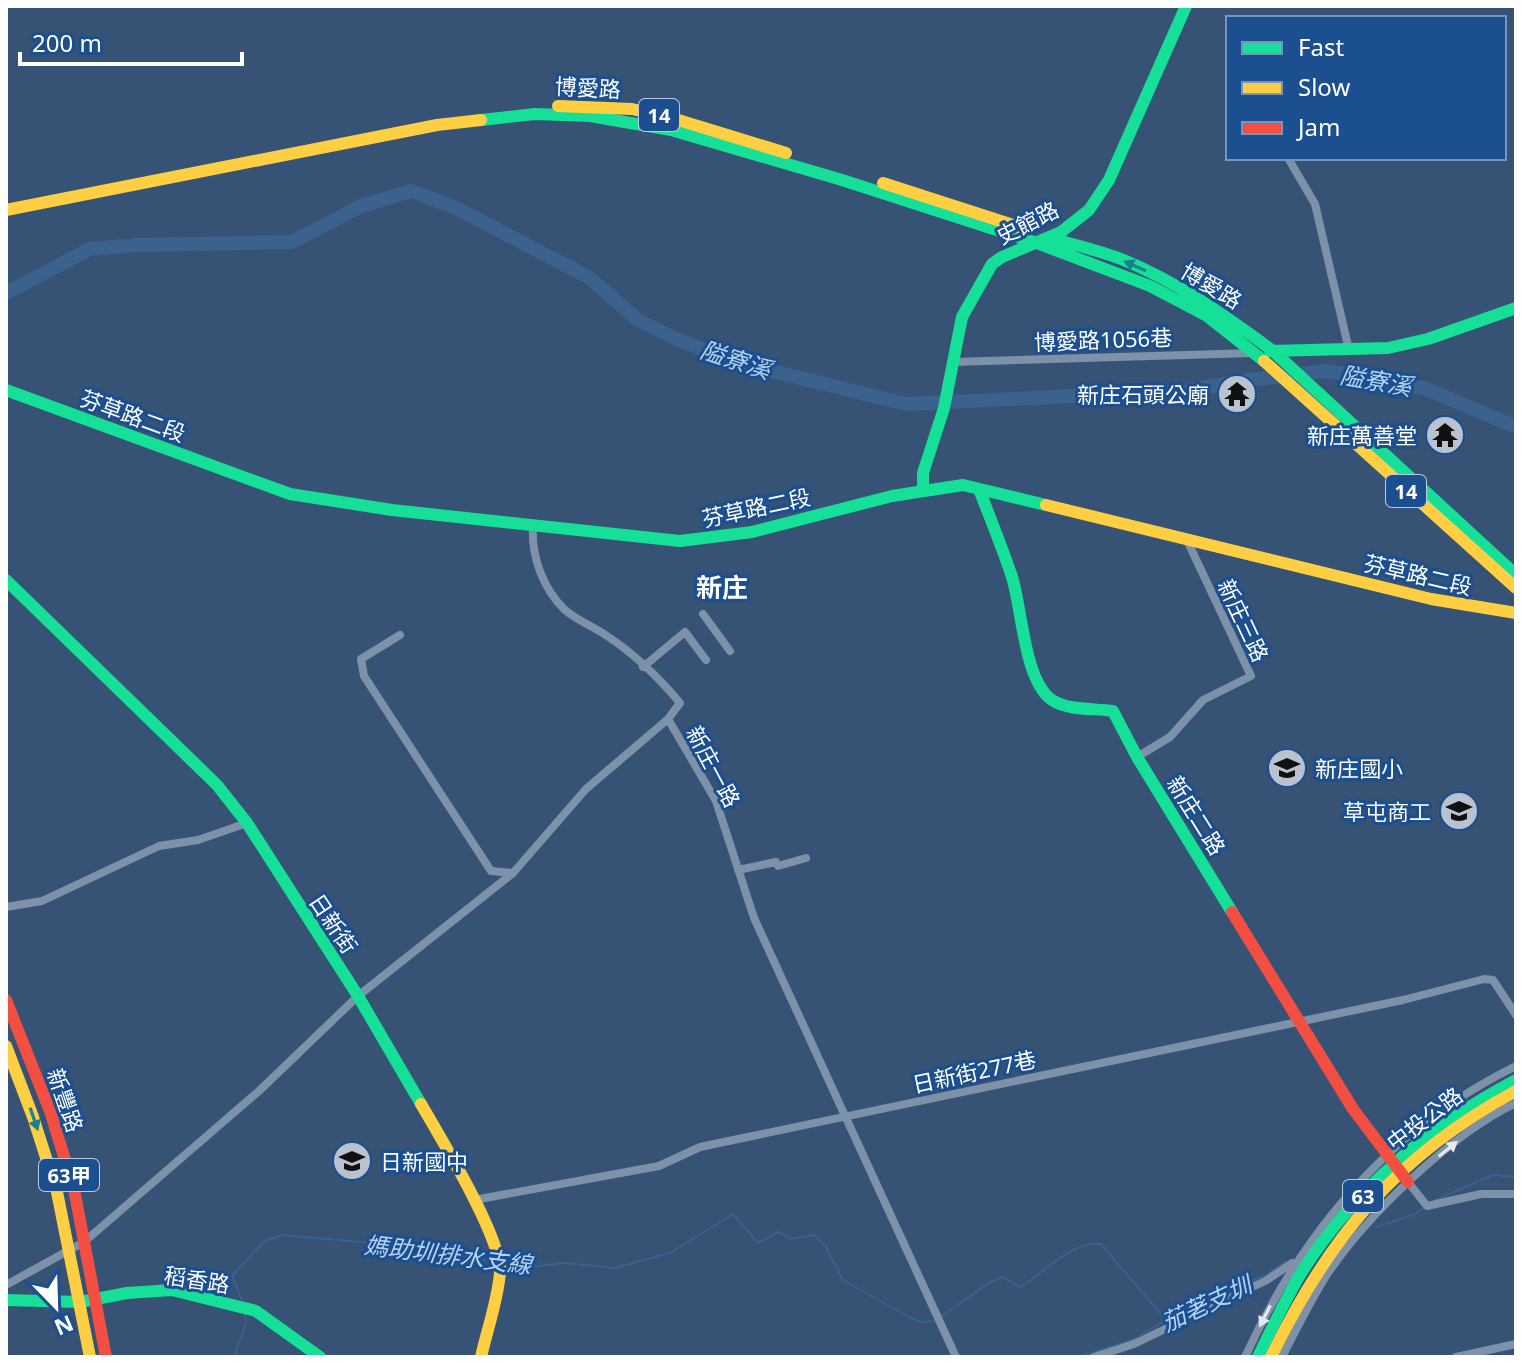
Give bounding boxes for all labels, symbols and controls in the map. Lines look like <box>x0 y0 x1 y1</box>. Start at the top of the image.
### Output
scale bar <box>20 16 242 66</box>
legend <box>1226 16 1506 160</box>
text: 200 m <box>32 26 102 59</box>
text: Fast <box>1298 30 1344 63</box>
street label: 博愛路 <box>554 70 622 104</box>
text: Slow <box>1298 70 1350 103</box>
road number: 14 <box>639 99 679 131</box>
text: Jam <box>1296 110 1340 143</box>
street label: 史館路 <box>991 194 1063 250</box>
street label: 博愛路 <box>1176 255 1248 315</box>
one-way arrow <box>1124 259 1147 273</box>
street label: 博愛路1056巷 <box>1033 322 1173 356</box>
water label: 隘寮溪 <box>697 332 778 387</box>
water label: 隘寮溪 <box>1338 357 1417 403</box>
temple icon: 新庄石頭公廟 <box>1216 373 1258 415</box>
place label: 新庄石頭公廟 <box>1077 379 1209 409</box>
street label: 芬草路二段 <box>76 382 190 448</box>
temple icon: 新庄萬善堂 <box>1424 414 1466 456</box>
place label: 新庄萬善堂 <box>1307 420 1417 450</box>
road number: 14 <box>1386 475 1426 507</box>
street label: 芬草路二段 <box>699 481 813 533</box>
street label: 芬草路二段 <box>1361 547 1475 601</box>
district label: 新庄 <box>696 569 748 605</box>
street label: 新庄三路 <box>1212 574 1276 666</box>
street label: 新庄一路 <box>680 720 748 812</box>
school or university icon: 新庄國小 <box>1266 747 1308 789</box>
place label: 新庄國小 <box>1315 753 1403 783</box>
street label: 新庄二路 <box>1161 770 1233 860</box>
school or university icon: 草屯商工 <box>1438 790 1480 832</box>
place label: 草屯商工 <box>1343 796 1431 826</box>
street label: 日新街 <box>303 887 365 959</box>
street label: 日新街277巷 <box>909 1043 1039 1099</box>
street label: 新豐路 <box>41 1064 91 1136</box>
street label: 中投公路 <box>1380 1080 1468 1156</box>
one-way arrow <box>28 1107 40 1131</box>
school or university icon: 日新國中 <box>331 1140 373 1182</box>
one-way arrow <box>1437 1141 1457 1158</box>
place label: 日新國中 <box>380 1146 468 1176</box>
road number: 63甲 <box>39 1159 99 1191</box>
road number: 63 <box>1343 1180 1383 1212</box>
water label: 媽助圳排水支線 <box>363 1227 536 1281</box>
street label: 稻香路 <box>162 1259 232 1299</box>
water label: 茄荖支圳 <box>1156 1266 1259 1338</box>
north arrow <box>16 1267 96 1347</box>
one-way arrow <box>1259 1305 1272 1328</box>
text: N <box>50 1309 78 1344</box>

